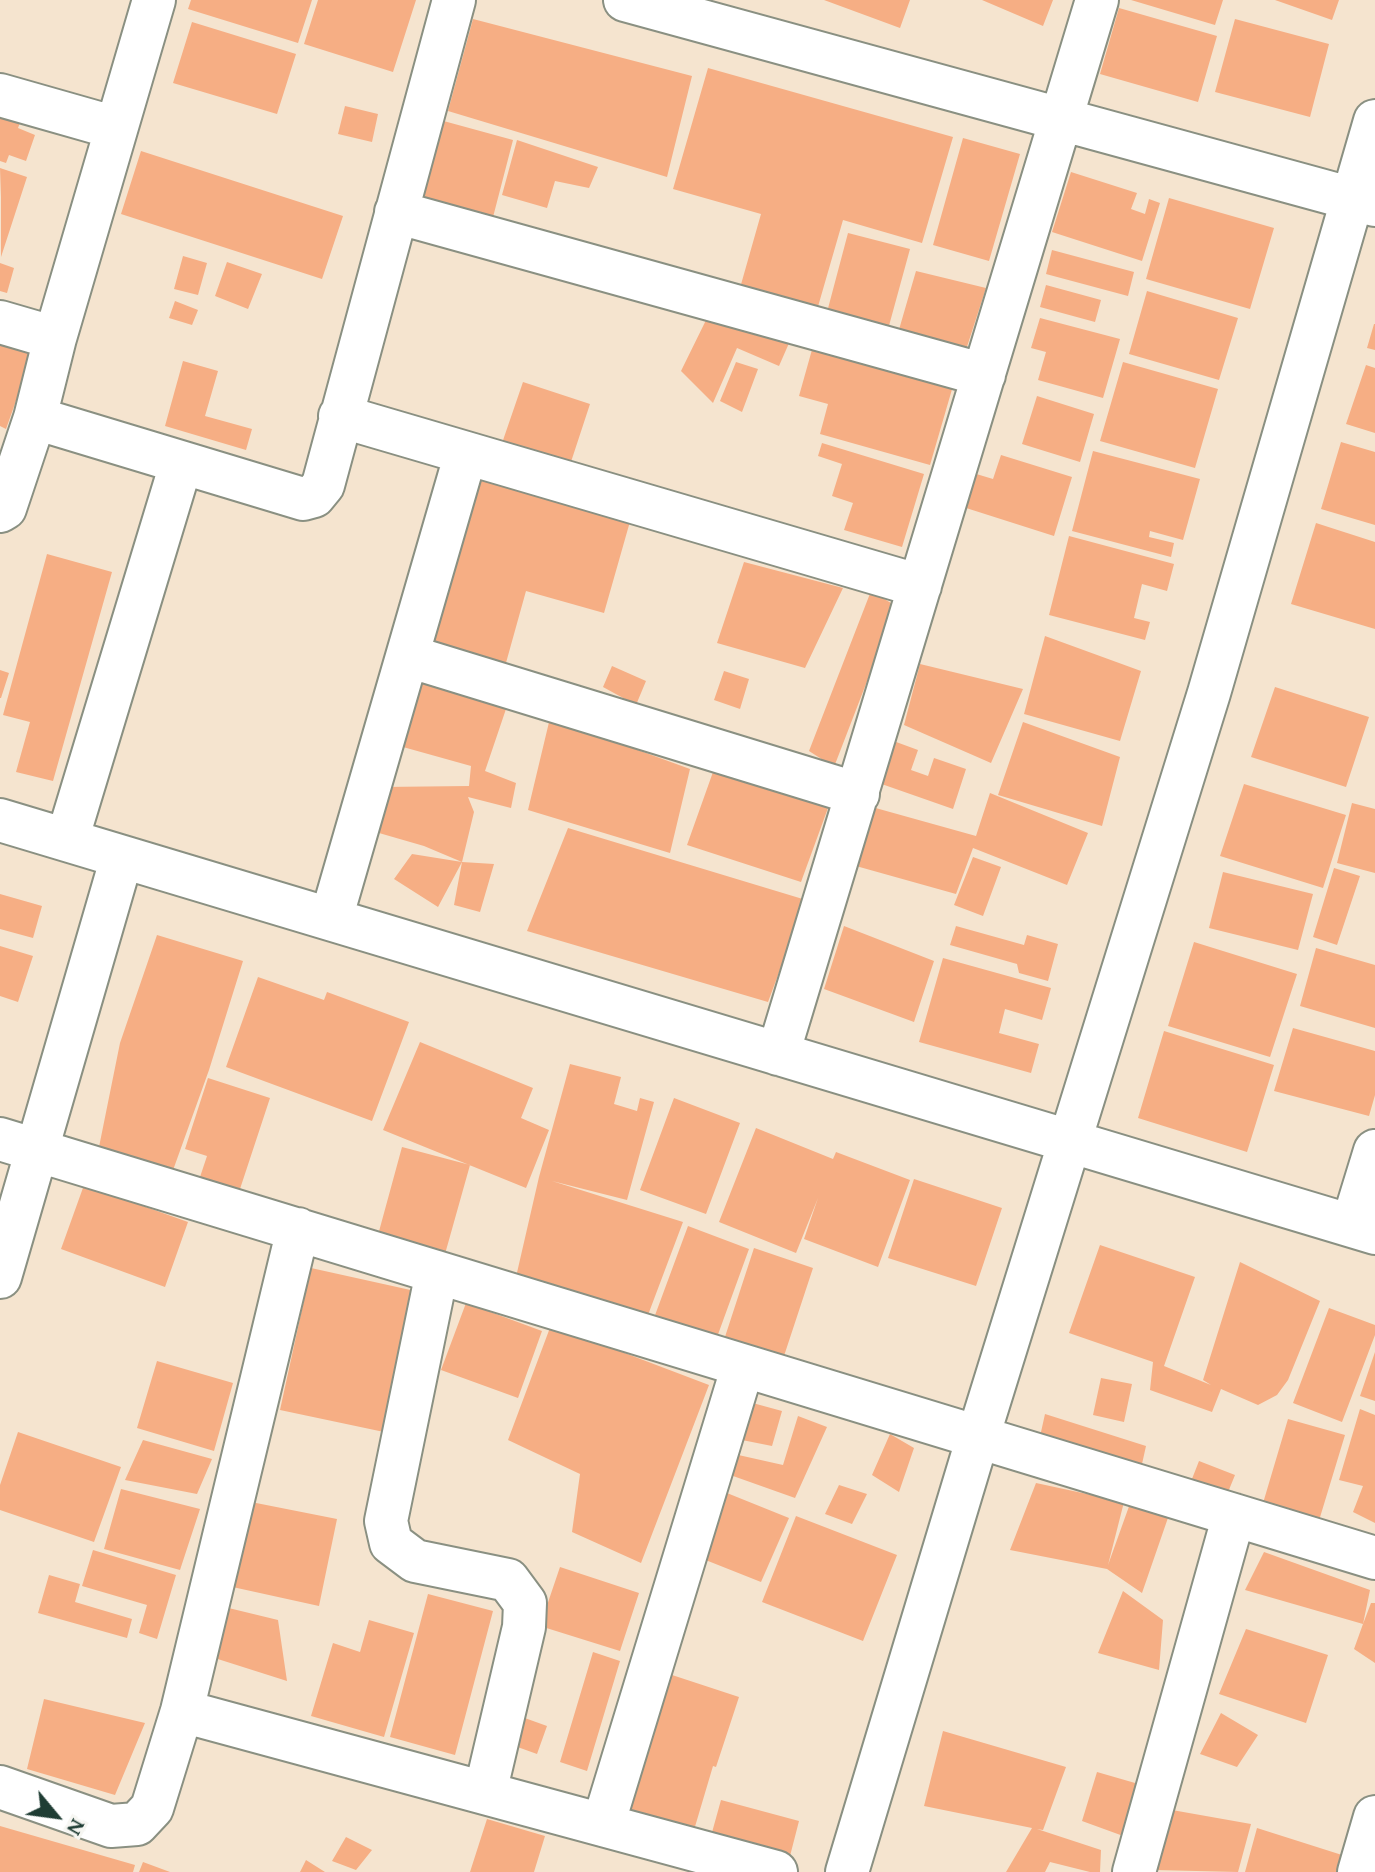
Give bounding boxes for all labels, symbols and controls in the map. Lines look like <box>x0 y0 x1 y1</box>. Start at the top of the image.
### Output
north arrow <box>16 1776 96 1856</box>
text: N <box>59 1813 95 1842</box>

